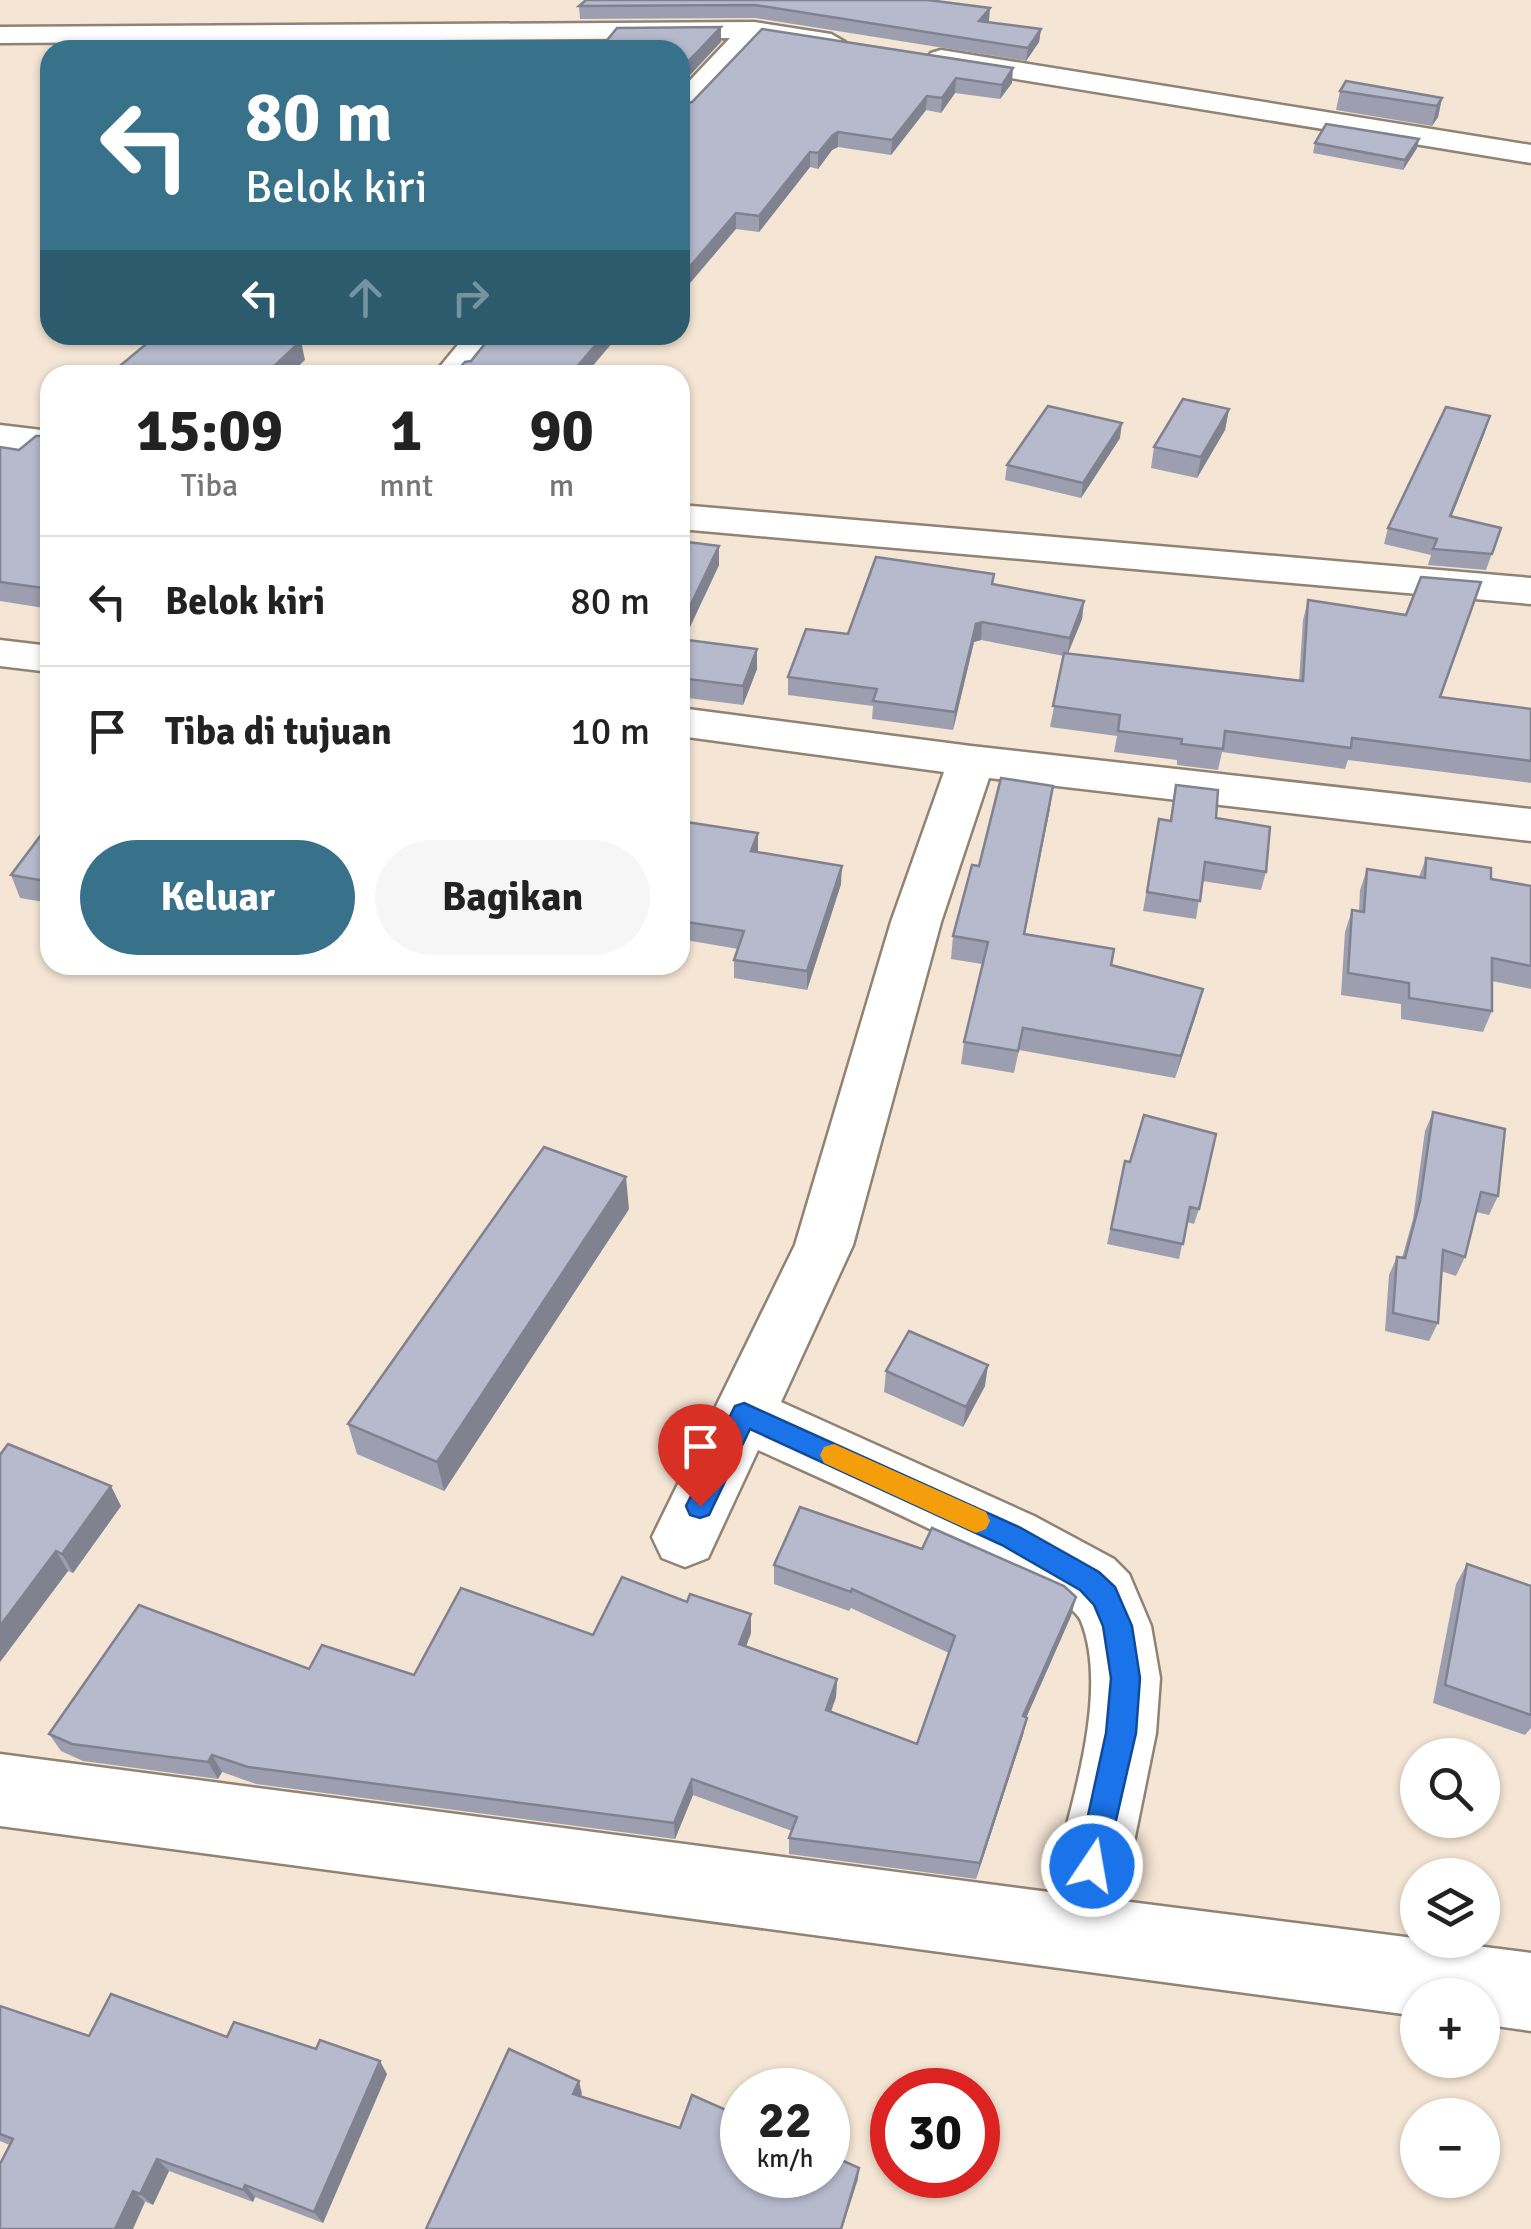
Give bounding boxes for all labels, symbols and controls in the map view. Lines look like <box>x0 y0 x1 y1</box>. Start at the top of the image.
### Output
text: 80 m <box>245 74 393 160</box>
icon: left <box>80 80 210 210</box>
text: Belok kiri <box>245 160 427 215</box>
icon: left <box>233 270 288 325</box>
icon: ahead <box>338 270 393 325</box>
icon: right <box>443 270 498 325</box>
text: 15:09 <box>136 394 283 468</box>
text: 1 <box>390 394 422 468</box>
text: 90 <box>529 394 594 468</box>
text: Tiba <box>181 466 238 505</box>
text: mnt <box>379 466 433 505</box>
text: m <box>549 466 574 505</box>
icon: left <box>80 574 135 629</box>
text: Belok kiri <box>165 578 325 625</box>
text: 80 m <box>570 578 650 625</box>
icon: arrive <box>80 704 135 759</box>
text: Tiba di tujuan <box>165 708 392 755</box>
text: 10 m <box>570 708 650 755</box>
button: Keluar <box>80 840 355 955</box>
button: Bagikan <box>375 840 650 955</box>
pin <box>658 1404 743 1507</box>
icon: arrive <box>673 1419 728 1474</box>
map controls <box>1400 1738 1500 2198</box>
button: search <box>1400 1738 1500 1838</box>
position arrow <box>1040 1814 1144 1918</box>
button: layers <box>1400 1858 1500 1958</box>
button: + <box>1400 1978 1500 2078</box>
speed limit sign: 30 <box>870 2068 1000 2198</box>
text: 22 <box>758 2090 812 2152</box>
button: − <box>1400 2098 1500 2198</box>
text: km/h <box>757 2143 813 2174</box>

